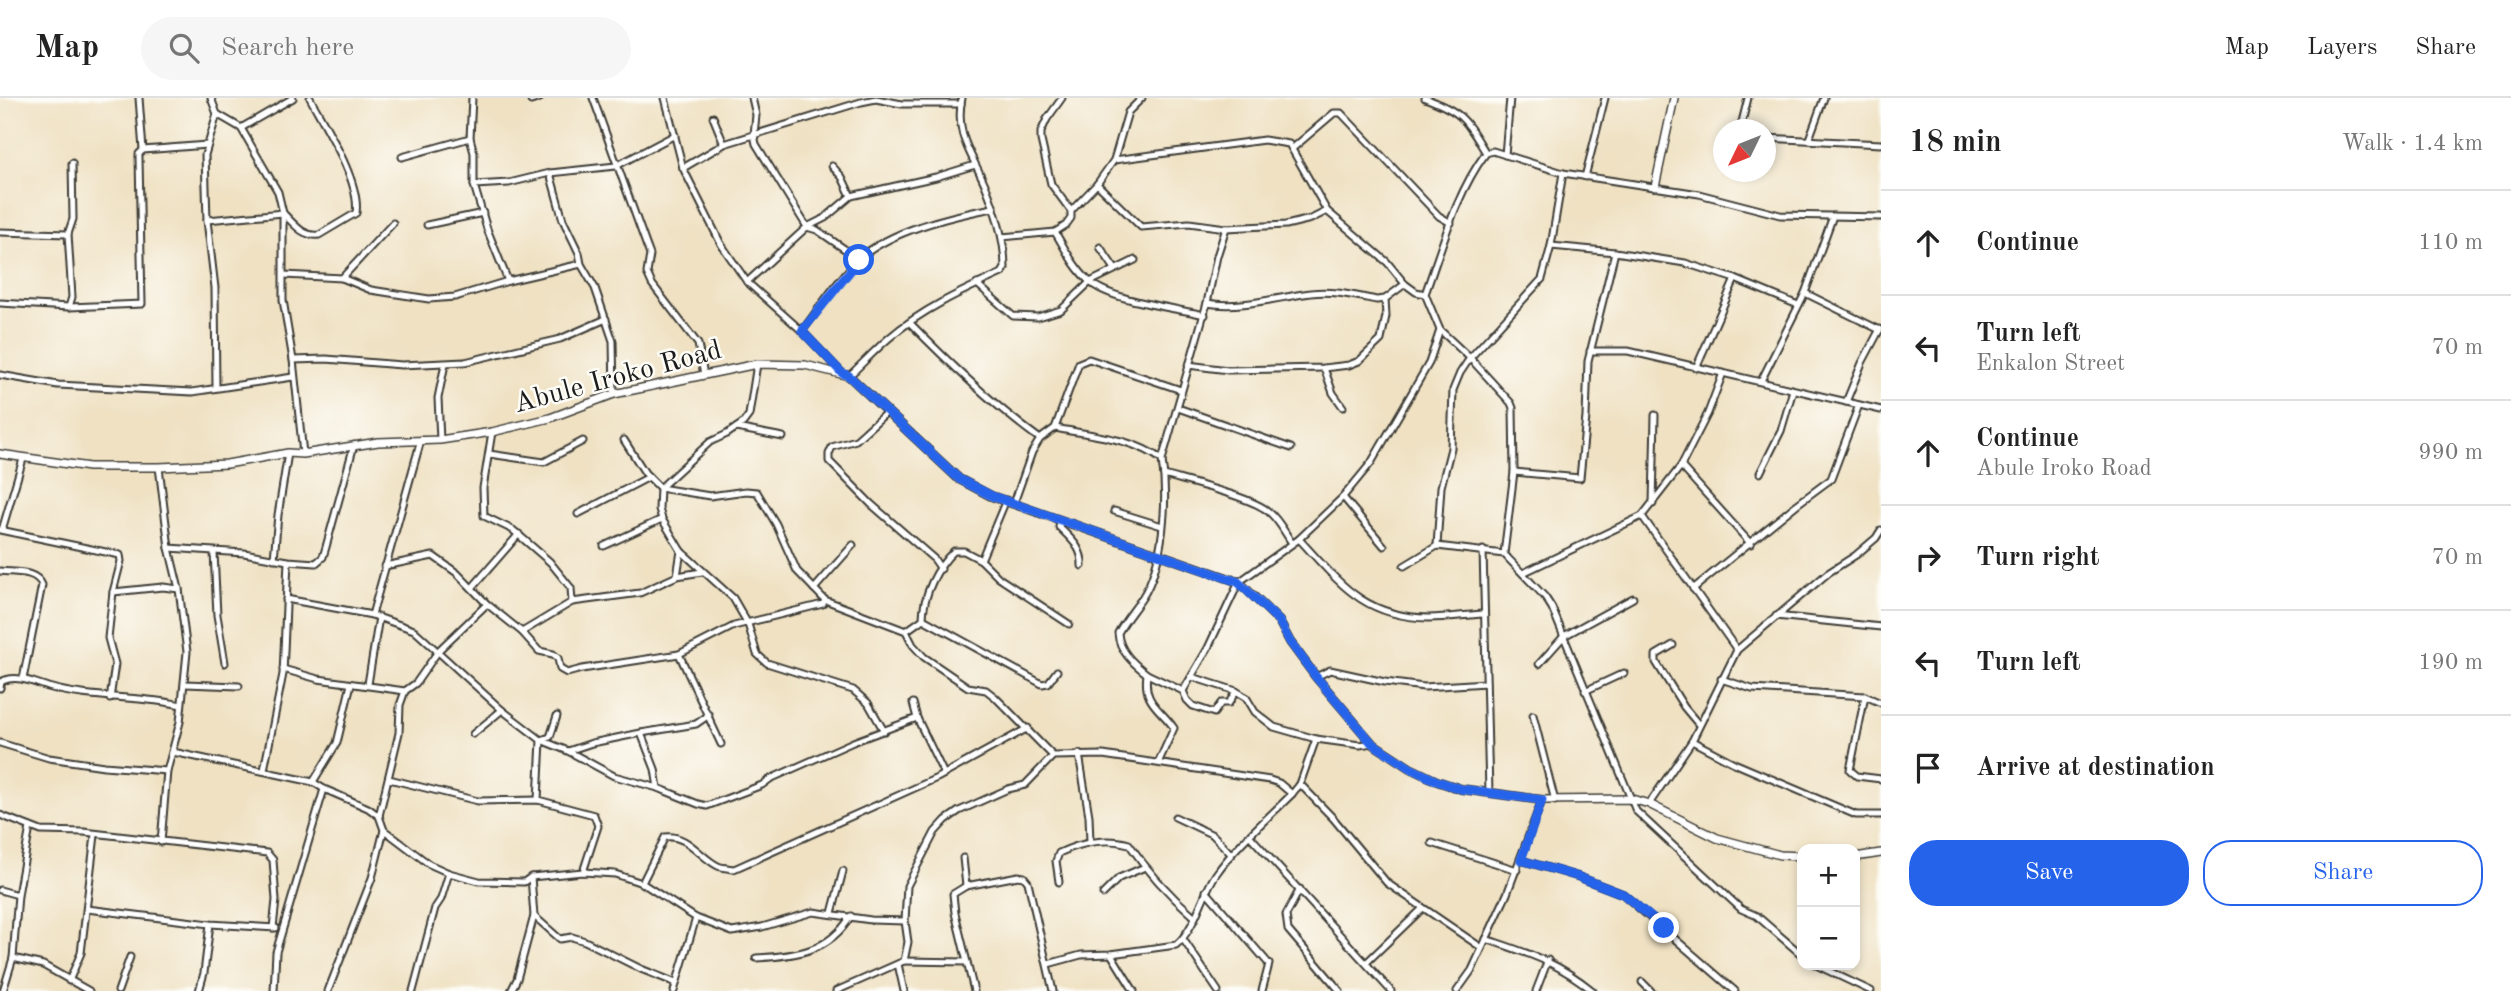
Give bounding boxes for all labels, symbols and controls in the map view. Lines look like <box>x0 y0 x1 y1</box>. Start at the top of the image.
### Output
search box <box>141 17 631 80</box>
icon: search <box>165 29 203 67</box>
text: Map <box>35 32 99 65</box>
text: Search here <box>221 35 354 61</box>
text: Map <box>2225 36 2269 60</box>
text: Layers <box>2307 36 2377 60</box>
text: Share <box>2415 36 2476 60</box>
north arrow <box>1713 119 1776 182</box>
text: 18 min <box>1909 128 2002 158</box>
text: Walk · 1.4 km <box>2342 132 2483 155</box>
icon: ahead <box>1909 224 1947 262</box>
text: Continue <box>1976 230 2079 256</box>
text: 110 m <box>2418 231 2483 254</box>
route start <box>843 244 874 275</box>
text: Turn left <box>1976 321 2081 347</box>
icon: left <box>1909 329 1947 367</box>
text: 70 m <box>2432 336 2483 359</box>
street label: Abule Iroko Road <box>511 337 725 419</box>
text: Enkalon Street <box>1976 352 2125 375</box>
text: Continue <box>1976 426 2079 452</box>
icon: ahead <box>1909 434 1947 472</box>
text: 990 m <box>2418 441 2483 464</box>
text: Abule Iroko Road <box>1976 457 2152 480</box>
icon: right <box>1909 539 1947 577</box>
text: Turn right <box>1976 545 2099 571</box>
text: 70 m <box>2432 546 2483 569</box>
icon: left <box>1909 644 1947 682</box>
text: Turn left <box>1976 650 2081 676</box>
text: 190 m <box>2418 651 2483 674</box>
icon: arrive <box>1909 749 1947 787</box>
text: Arrive at destination <box>1976 755 2215 781</box>
button: Save <box>1909 840 2189 906</box>
button: Share <box>2203 840 2483 906</box>
map controls <box>1797 844 1860 970</box>
button: + <box>1797 844 1860 907</box>
button: − <box>1797 907 1860 970</box>
route end <box>1648 912 1679 943</box>

